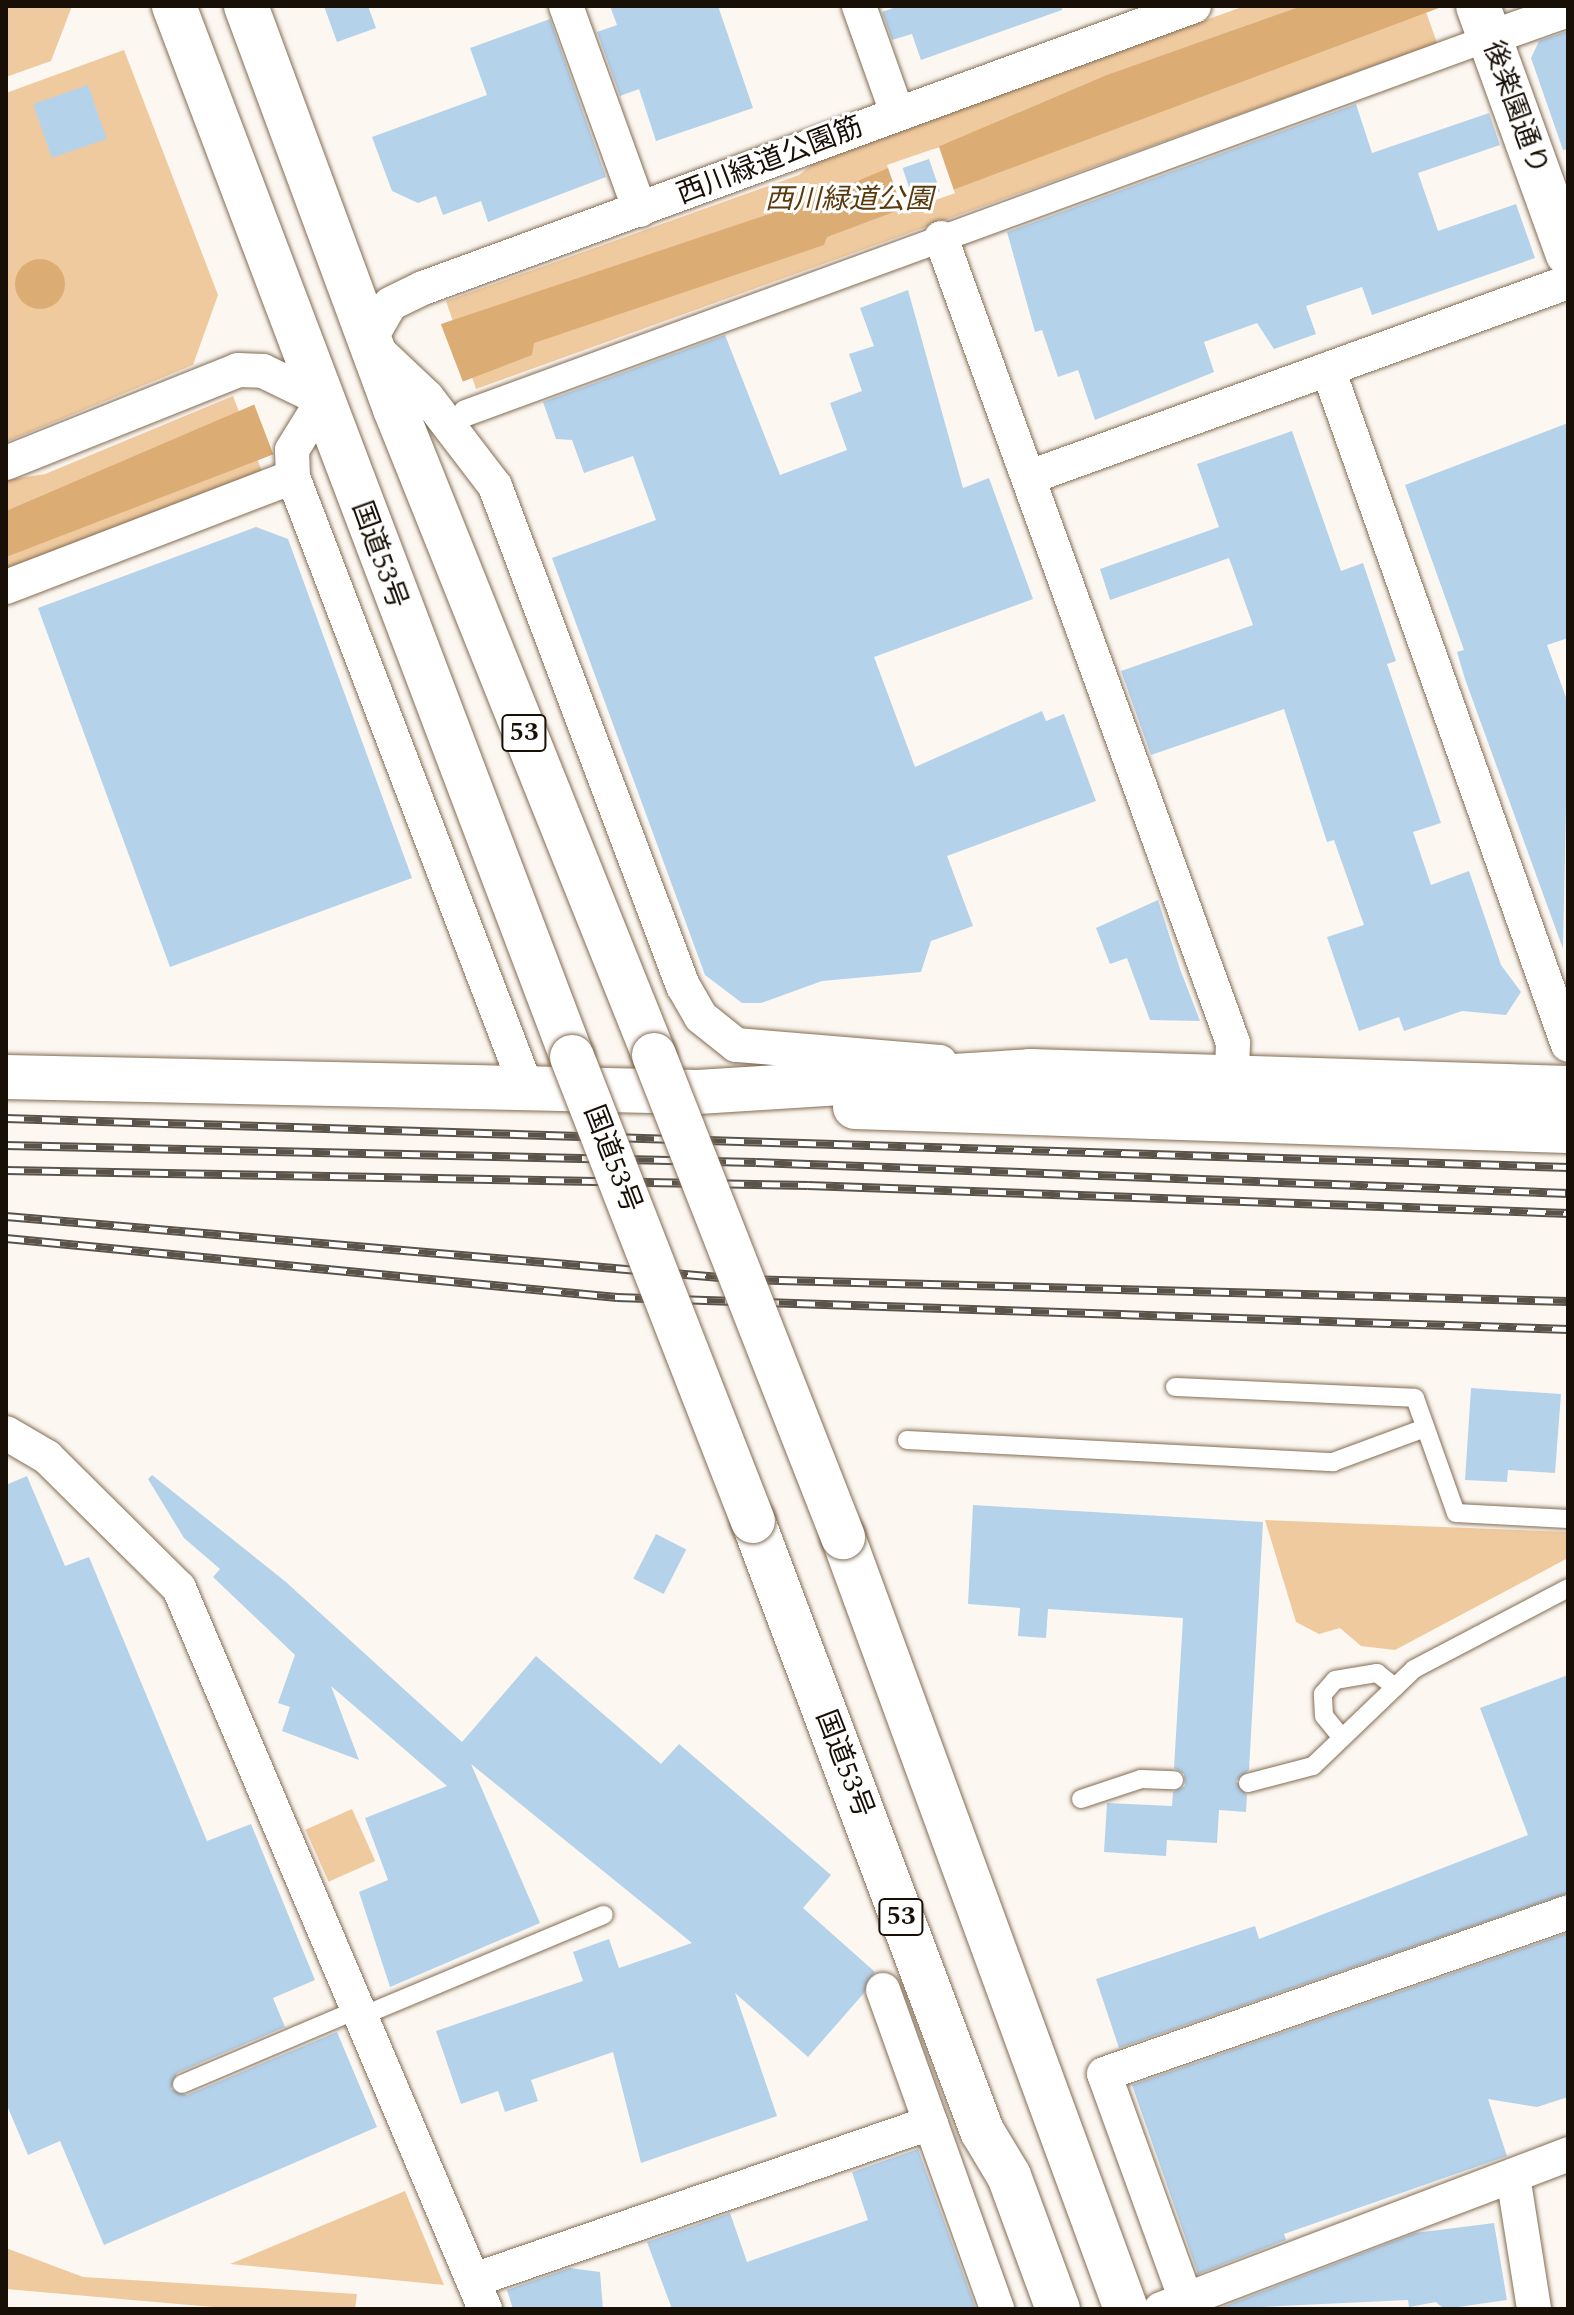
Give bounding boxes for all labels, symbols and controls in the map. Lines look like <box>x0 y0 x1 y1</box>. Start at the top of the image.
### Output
street label: 後楽園通り <box>1475 36 1555 180</box>
street label: 西川緑道公園筋 <box>672 110 868 212</box>
park label: 西川緑道公園 <box>765 183 933 217</box>
street label: 国道53号 <box>344 497 414 613</box>
road number: 53 <box>500 711 548 755</box>
street label: 国道53号 <box>576 1101 648 1217</box>
street label: 国道53号 <box>808 1706 880 1822</box>
road number: 53 <box>877 1895 925 1939</box>

